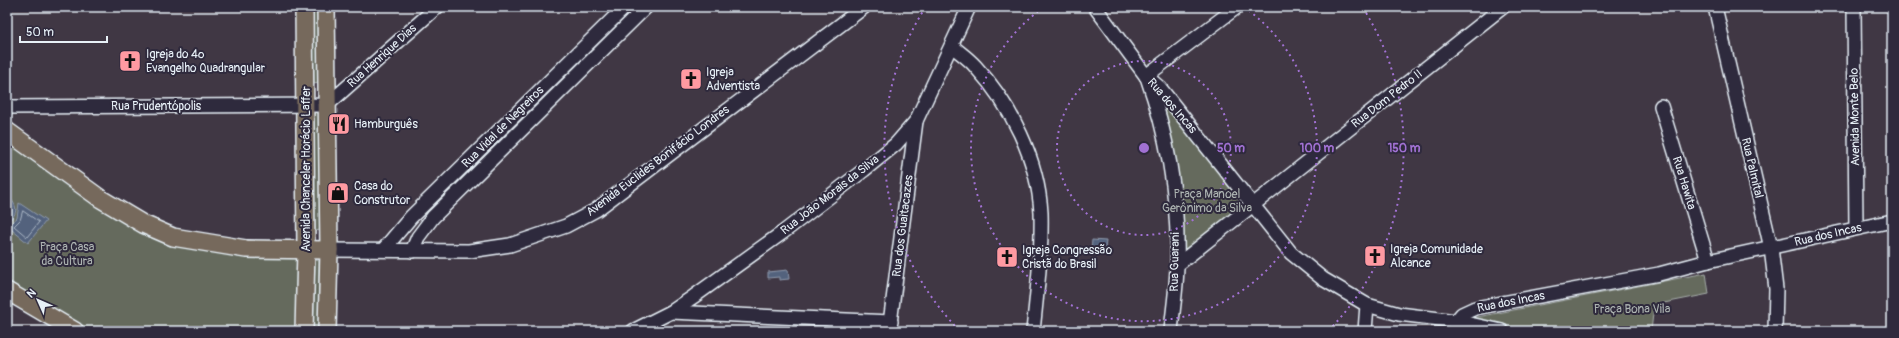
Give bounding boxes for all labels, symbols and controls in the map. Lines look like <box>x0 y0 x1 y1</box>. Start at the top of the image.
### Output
scale bar <box>20 18 107 44</box>
street label: Rua Henrique Dias <box>344 21 420 91</box>
text: 50 m <box>26 25 54 40</box>
place label: Igreja do 4º Evangelho Quadrangular <box>146 47 266 76</box>
church icon: Igreja do 4º Evangelho Quadrangular <box>117 48 143 74</box>
place label: Igreja Adventista <box>706 65 761 94</box>
church icon: Igreja Adventista <box>678 66 704 92</box>
street label: Rua Dom Pedro II <box>1348 67 1426 131</box>
street label: Avenida Monte Belo <box>1847 67 1863 166</box>
street label: Rua dos Incas <box>1144 75 1201 137</box>
street label: Rua Vidal de Negreiros <box>459 82 548 171</box>
street label: Avenida Chanceler Horácio Laffer <box>299 86 314 252</box>
street label: Rua Prudentópolis <box>111 99 202 114</box>
street label: Avenida Euclides Bonifácio Londres <box>583 102 733 220</box>
restaurant icon: Hamburguês <box>326 111 352 137</box>
place label: Hamburguês <box>354 117 419 132</box>
street label: Rua Palmital <box>1738 136 1766 200</box>
centre of rings <box>1137 141 1151 155</box>
text: 50 m <box>1217 141 1245 156</box>
text: 100 m <box>1300 141 1335 156</box>
text: 150 m <box>1388 141 1421 156</box>
street label: Rua João Morais da Silva <box>778 152 882 238</box>
street label: Rua Hawita <box>1669 155 1699 212</box>
street label: Rua dos Guaitacazes <box>889 174 917 278</box>
place label: Casa do Construtor <box>354 179 411 208</box>
shop icon: Casa do Construtor <box>325 180 351 206</box>
park label: Praça Manoel Gerônimo da Silva <box>1162 187 1252 216</box>
street label: Rua dos Incas <box>1793 220 1864 250</box>
street label: Rua Guarani <box>1167 232 1183 292</box>
park label: Praça Casa da Cultura <box>40 240 95 269</box>
place label: Igreja Comunidade Alcance <box>1390 242 1483 271</box>
place label: Igreja Congressão Cristã do Brasil <box>1022 243 1113 272</box>
church icon: Igreja Comunidade Alcance <box>1362 243 1388 269</box>
church icon: Igreja Congressão Cristã do Brasil <box>994 244 1020 270</box>
north arrow <box>18 280 58 320</box>
text: N <box>24 286 39 301</box>
street label: Rua dos Incas <box>1476 288 1547 316</box>
park label: Praça Bona Vila <box>1594 302 1671 317</box>

